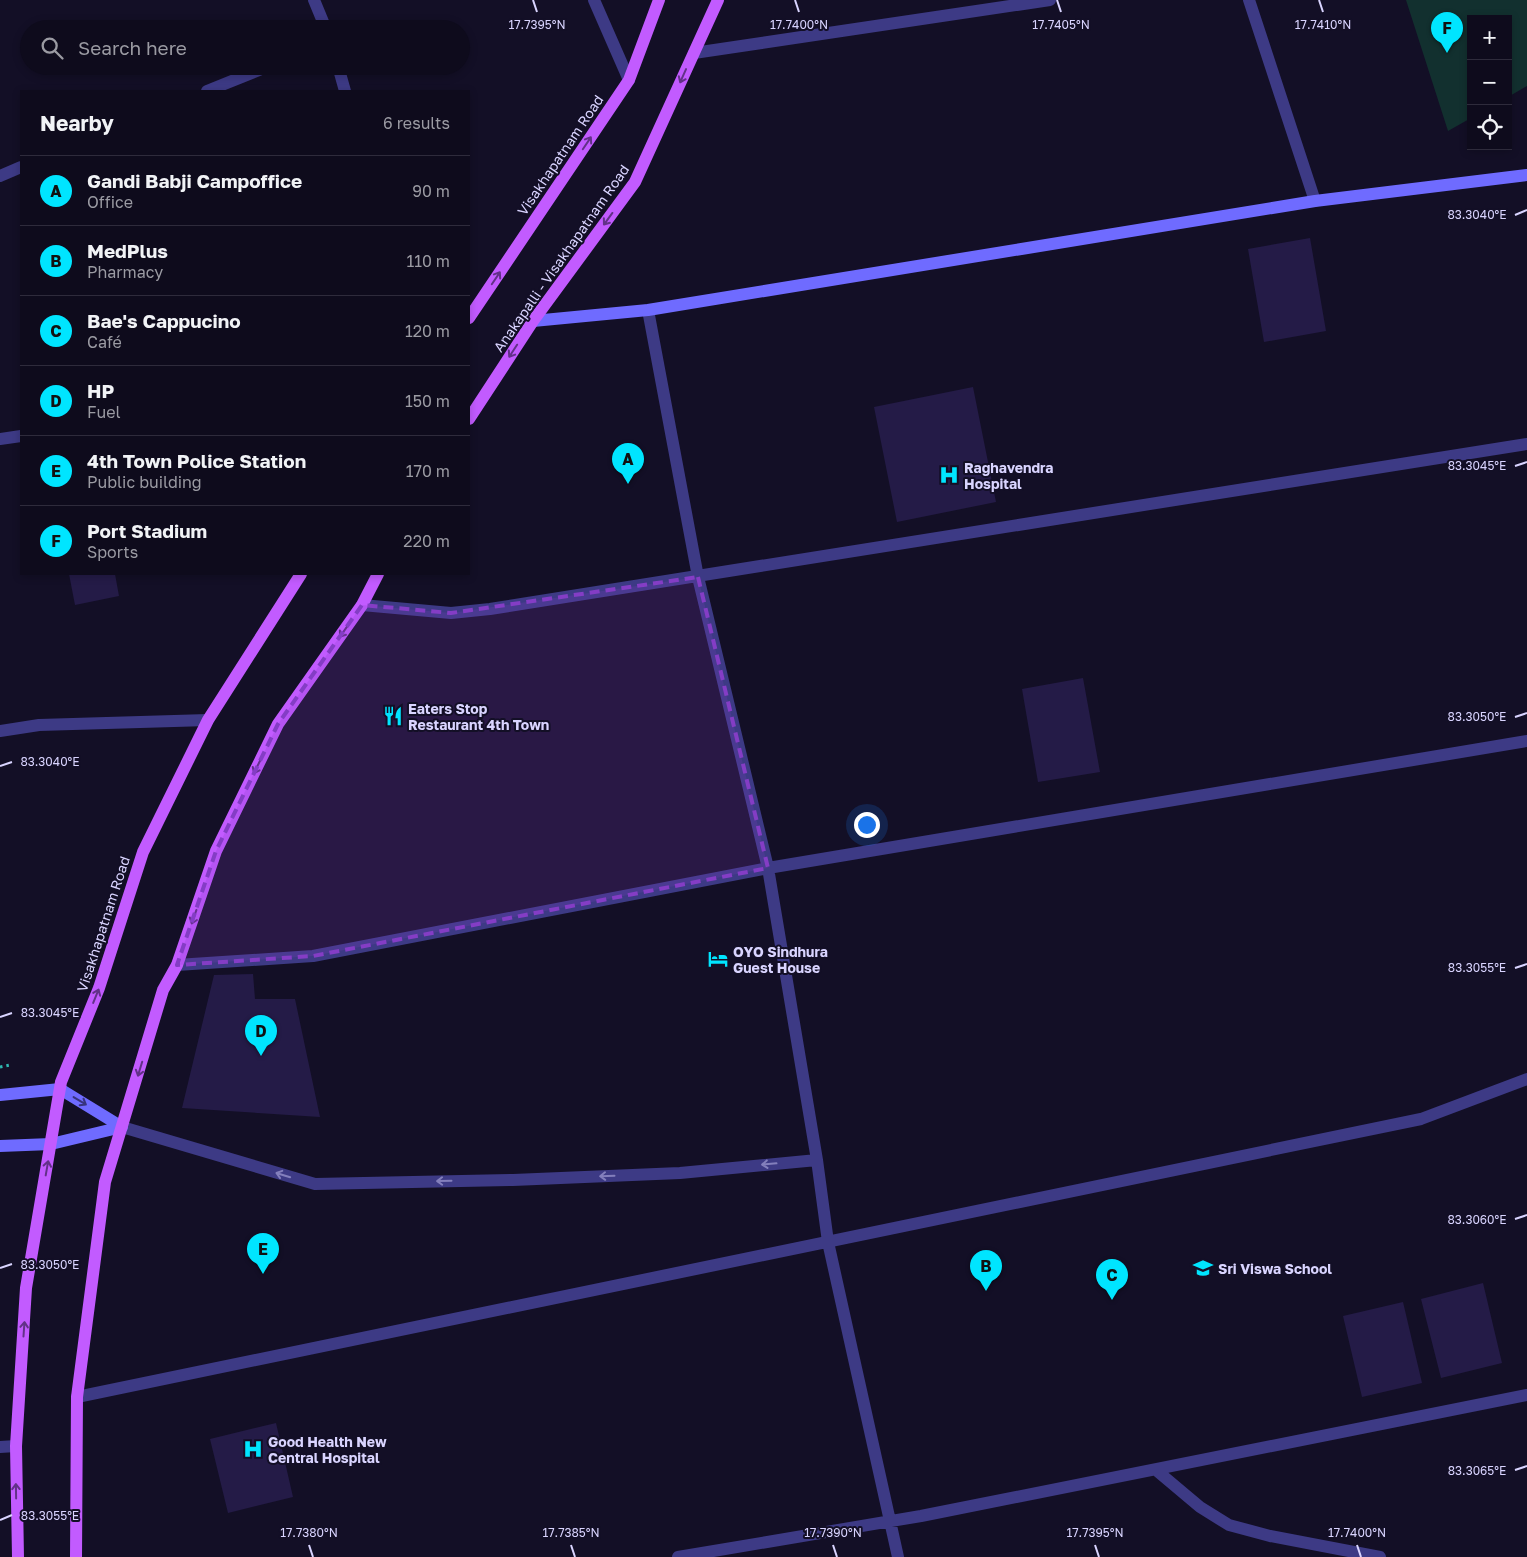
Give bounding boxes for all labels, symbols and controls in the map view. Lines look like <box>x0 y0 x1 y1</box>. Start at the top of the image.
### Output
pin: F <box>1431 12 1463 53</box>
map controls <box>1467 15 1512 150</box>
button: + <box>1467 15 1512 60</box>
text: 17.7395°N <box>508 17 566 32</box>
text: 17.7400°N <box>770 17 828 32</box>
text: 17.7405°N <box>1032 17 1090 32</box>
text: 17.7410°N <box>1295 17 1351 32</box>
search box <box>20 20 470 75</box>
icon: search <box>38 34 66 62</box>
text: Search here <box>78 36 187 59</box>
button: − <box>1467 60 1512 105</box>
one-way arrow <box>678 68 688 83</box>
street label: Visakhapatnam Road <box>513 92 607 218</box>
button: locate <box>1467 105 1512 150</box>
text: Nearby <box>40 110 114 136</box>
text: 6 results <box>383 113 450 133</box>
one-way arrow <box>581 136 592 150</box>
street label: Anakapalli - Visakhapatnam Road <box>490 161 632 355</box>
text: Gandi Babji Campoffice <box>87 169 302 192</box>
text: A <box>50 181 62 201</box>
text: 90 m <box>412 181 450 201</box>
text: Office <box>87 192 133 212</box>
text: 83.3040°E <box>1447 207 1507 222</box>
one-way arrow <box>603 212 613 226</box>
text: MedPlus <box>87 239 168 262</box>
text: B <box>50 251 62 271</box>
text: 110 m <box>406 251 450 271</box>
text: Pharmacy <box>87 262 163 282</box>
one-way arrow <box>491 271 501 285</box>
text: Bae's Cappucino <box>87 309 241 332</box>
text: C <box>50 321 62 341</box>
text: 120 m <box>405 321 450 341</box>
text: Café <box>87 332 122 352</box>
one-way arrow <box>508 344 518 358</box>
text: HP <box>87 379 114 402</box>
text: D <box>50 391 62 411</box>
text: 150 m <box>405 391 450 411</box>
text: Fuel <box>87 402 121 422</box>
pin: A <box>612 443 644 484</box>
text: 4th Town Police Station <box>87 449 306 472</box>
text: 83.3045°E <box>1448 458 1506 473</box>
place label: Raghavendra Hospital <box>964 459 1053 492</box>
text: E <box>51 461 61 481</box>
text: 170 m <box>406 461 450 481</box>
hospital icon: Raghavendra Hospital <box>938 464 960 486</box>
text: Public building <box>87 472 202 492</box>
text: Port Stadium <box>87 519 207 542</box>
text: F <box>51 531 61 551</box>
text: 220 m <box>403 531 450 551</box>
text: Sports <box>87 542 138 562</box>
one-way arrow <box>339 624 349 638</box>
place label: Eaters Stop Restaurant 4th Town <box>408 700 549 733</box>
restaurant icon: Eaters Stop Restaurant 4th Town <box>382 705 404 727</box>
text: 83.3050°E <box>1448 709 1506 724</box>
text: 83.3040°E <box>20 754 80 769</box>
one-way arrow <box>252 760 262 775</box>
your location <box>854 812 880 838</box>
street label: Visakhapatnam Road <box>73 854 133 994</box>
one-way arrow <box>189 909 198 924</box>
place label: OYO Sindhura Guest House <box>733 943 828 976</box>
hotel icon: OYO Sindhura Guest House <box>707 948 729 970</box>
text: 83.3055°E <box>1448 960 1506 975</box>
one-way arrow <box>92 989 101 1004</box>
text: 83.3045°E <box>21 1005 79 1020</box>
pin: D <box>245 1015 277 1056</box>
one-way arrow <box>134 1061 144 1077</box>
one-way arrow <box>72 1097 86 1107</box>
one-way arrow <box>42 1160 52 1176</box>
one-way arrow <box>761 1160 777 1169</box>
one-way arrow <box>276 1169 292 1179</box>
one-way arrow <box>599 1171 616 1181</box>
one-way arrow <box>437 1177 453 1186</box>
text: 83.3060°E <box>1447 1212 1507 1227</box>
pin: E <box>247 1233 279 1274</box>
pin: B <box>970 1250 1002 1291</box>
text: 83.3050°E <box>21 1257 79 1272</box>
school or university icon: Sri Viswa School <box>1192 1257 1214 1279</box>
pin: C <box>1096 1259 1128 1300</box>
place label: Sri Viswa School <box>1218 1260 1332 1277</box>
one-way arrow <box>19 1321 28 1337</box>
place label: Good Health New Central Hospital <box>268 1433 387 1466</box>
hospital icon: Good Health New Central Hospital <box>242 1438 264 1460</box>
text: 83.3065°E <box>1448 1463 1506 1478</box>
one-way arrow <box>12 1483 21 1499</box>
text: 83.3055°E <box>21 1508 79 1523</box>
text: 17.7380°N <box>280 1525 338 1540</box>
text: 17.7385°N <box>542 1525 600 1540</box>
text: 17.7390°N <box>804 1525 862 1540</box>
text: 17.7395°N <box>1066 1525 1124 1540</box>
text: 17.7400°N <box>1328 1525 1386 1540</box>

